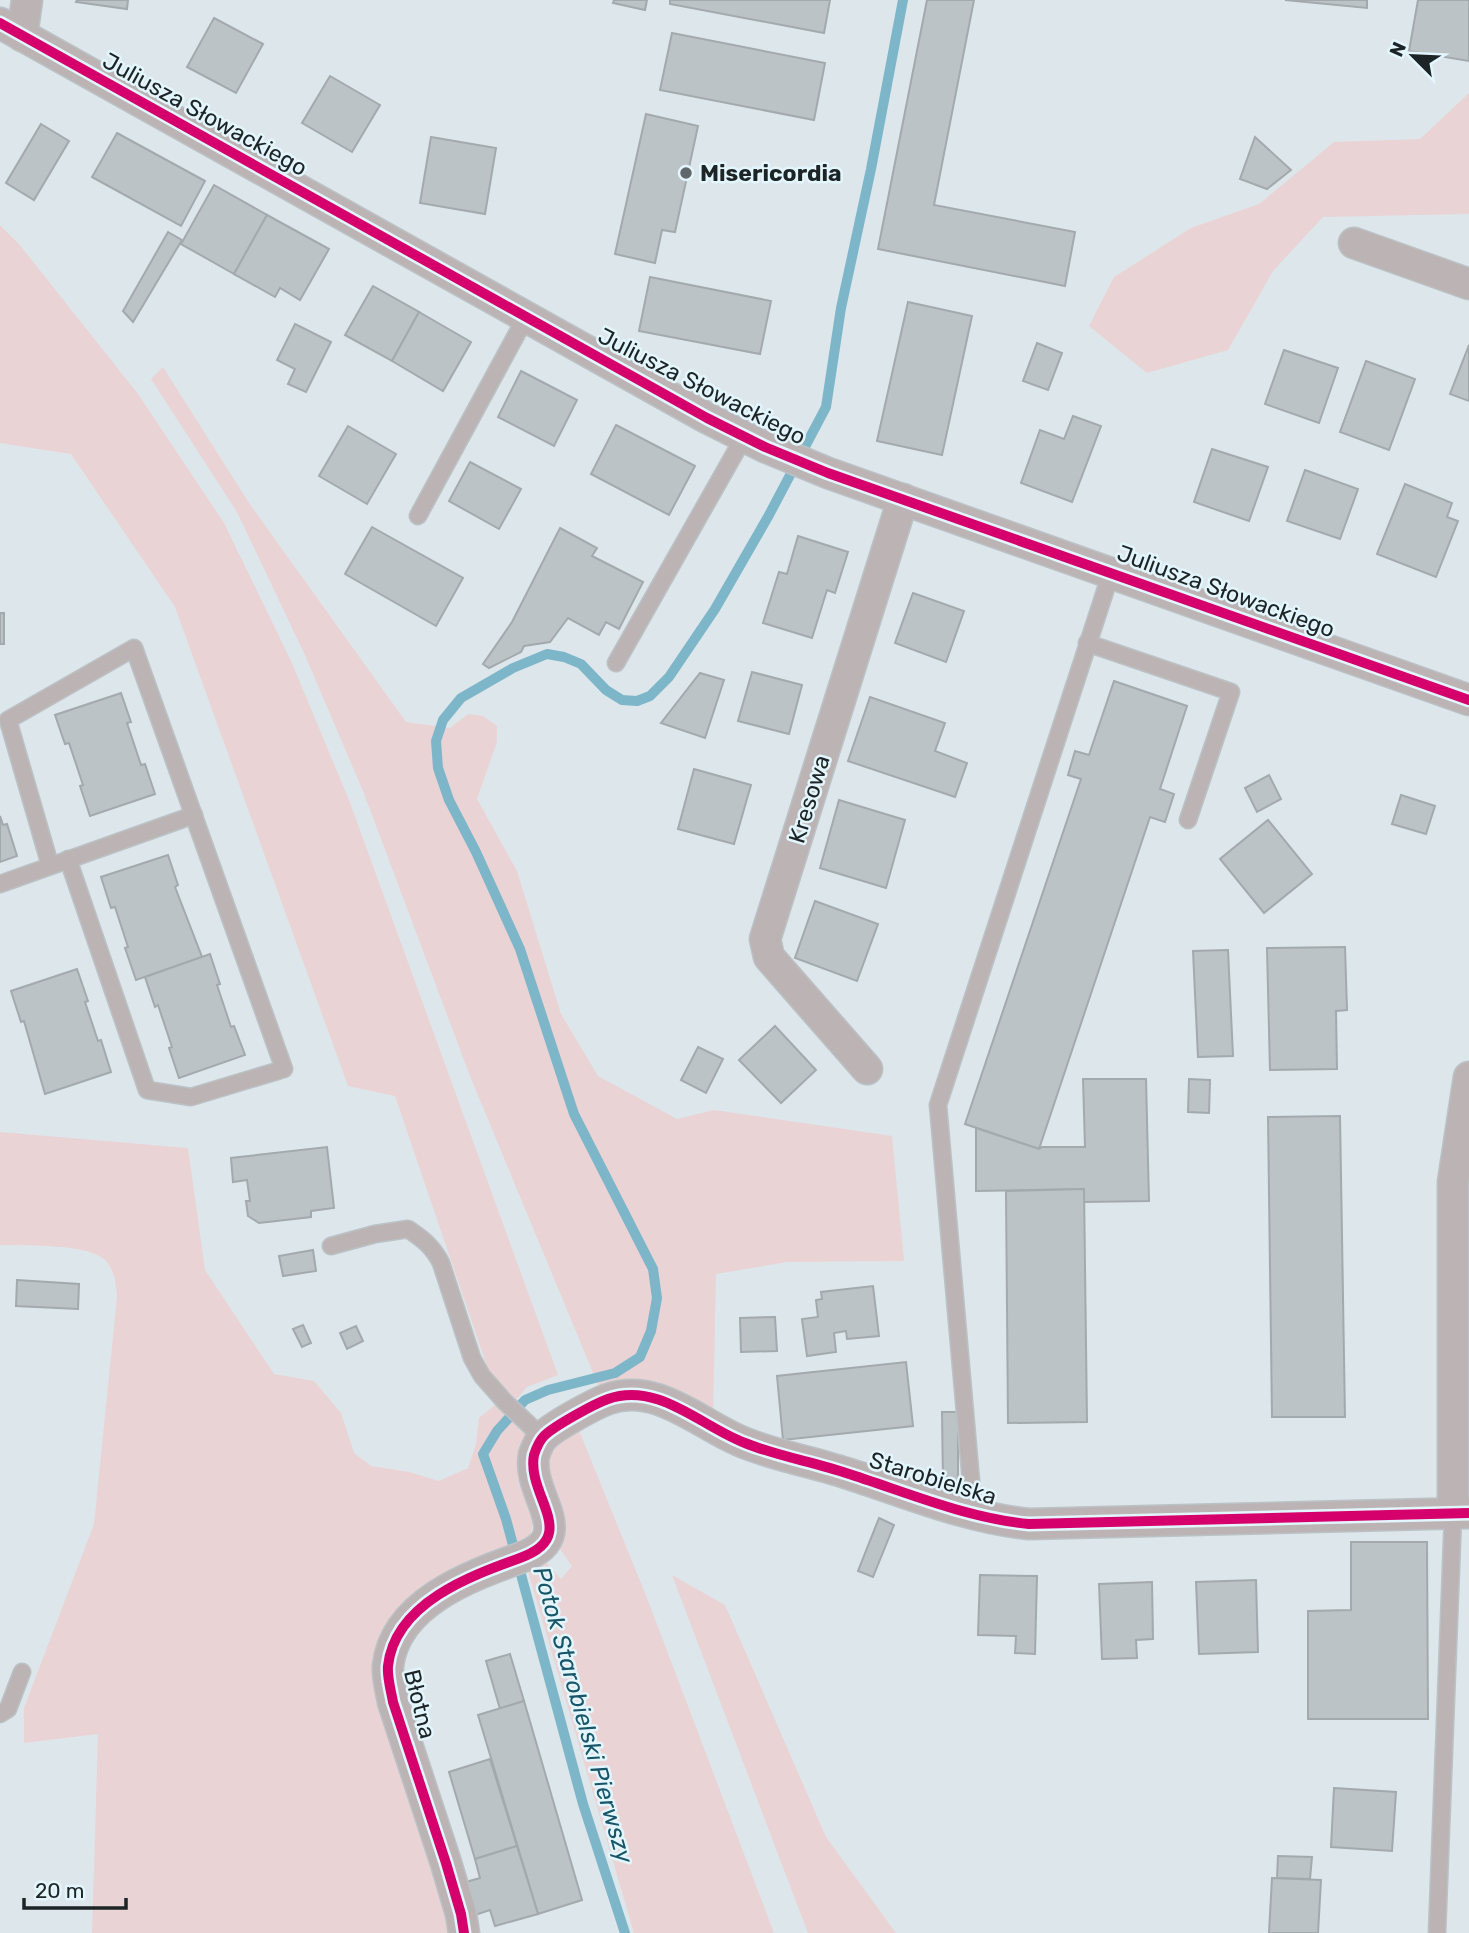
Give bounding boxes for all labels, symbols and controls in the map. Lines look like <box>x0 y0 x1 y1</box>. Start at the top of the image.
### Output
north arrow <box>1378 21 1448 91</box>
text: N <box>1385 38 1411 60</box>
street label: Juliusza Słowackiego <box>98 46 312 182</box>
place label: Misericordia <box>700 159 842 187</box>
marker: Misericordia <box>678 165 694 181</box>
street label: Juliusza Słowackiego <box>593 321 811 451</box>
street label: Juliusza Słowackiego <box>1113 539 1339 643</box>
street label: Kresowa <box>782 752 836 846</box>
street label: Starobielska <box>866 1445 1000 1511</box>
water label: Potok Starobielski Pierwszy <box>527 1563 639 1867</box>
street label: Błotna <box>398 1666 442 1742</box>
scale bar <box>24 1867 126 1911</box>
text: 20 m <box>35 1878 84 1903</box>

